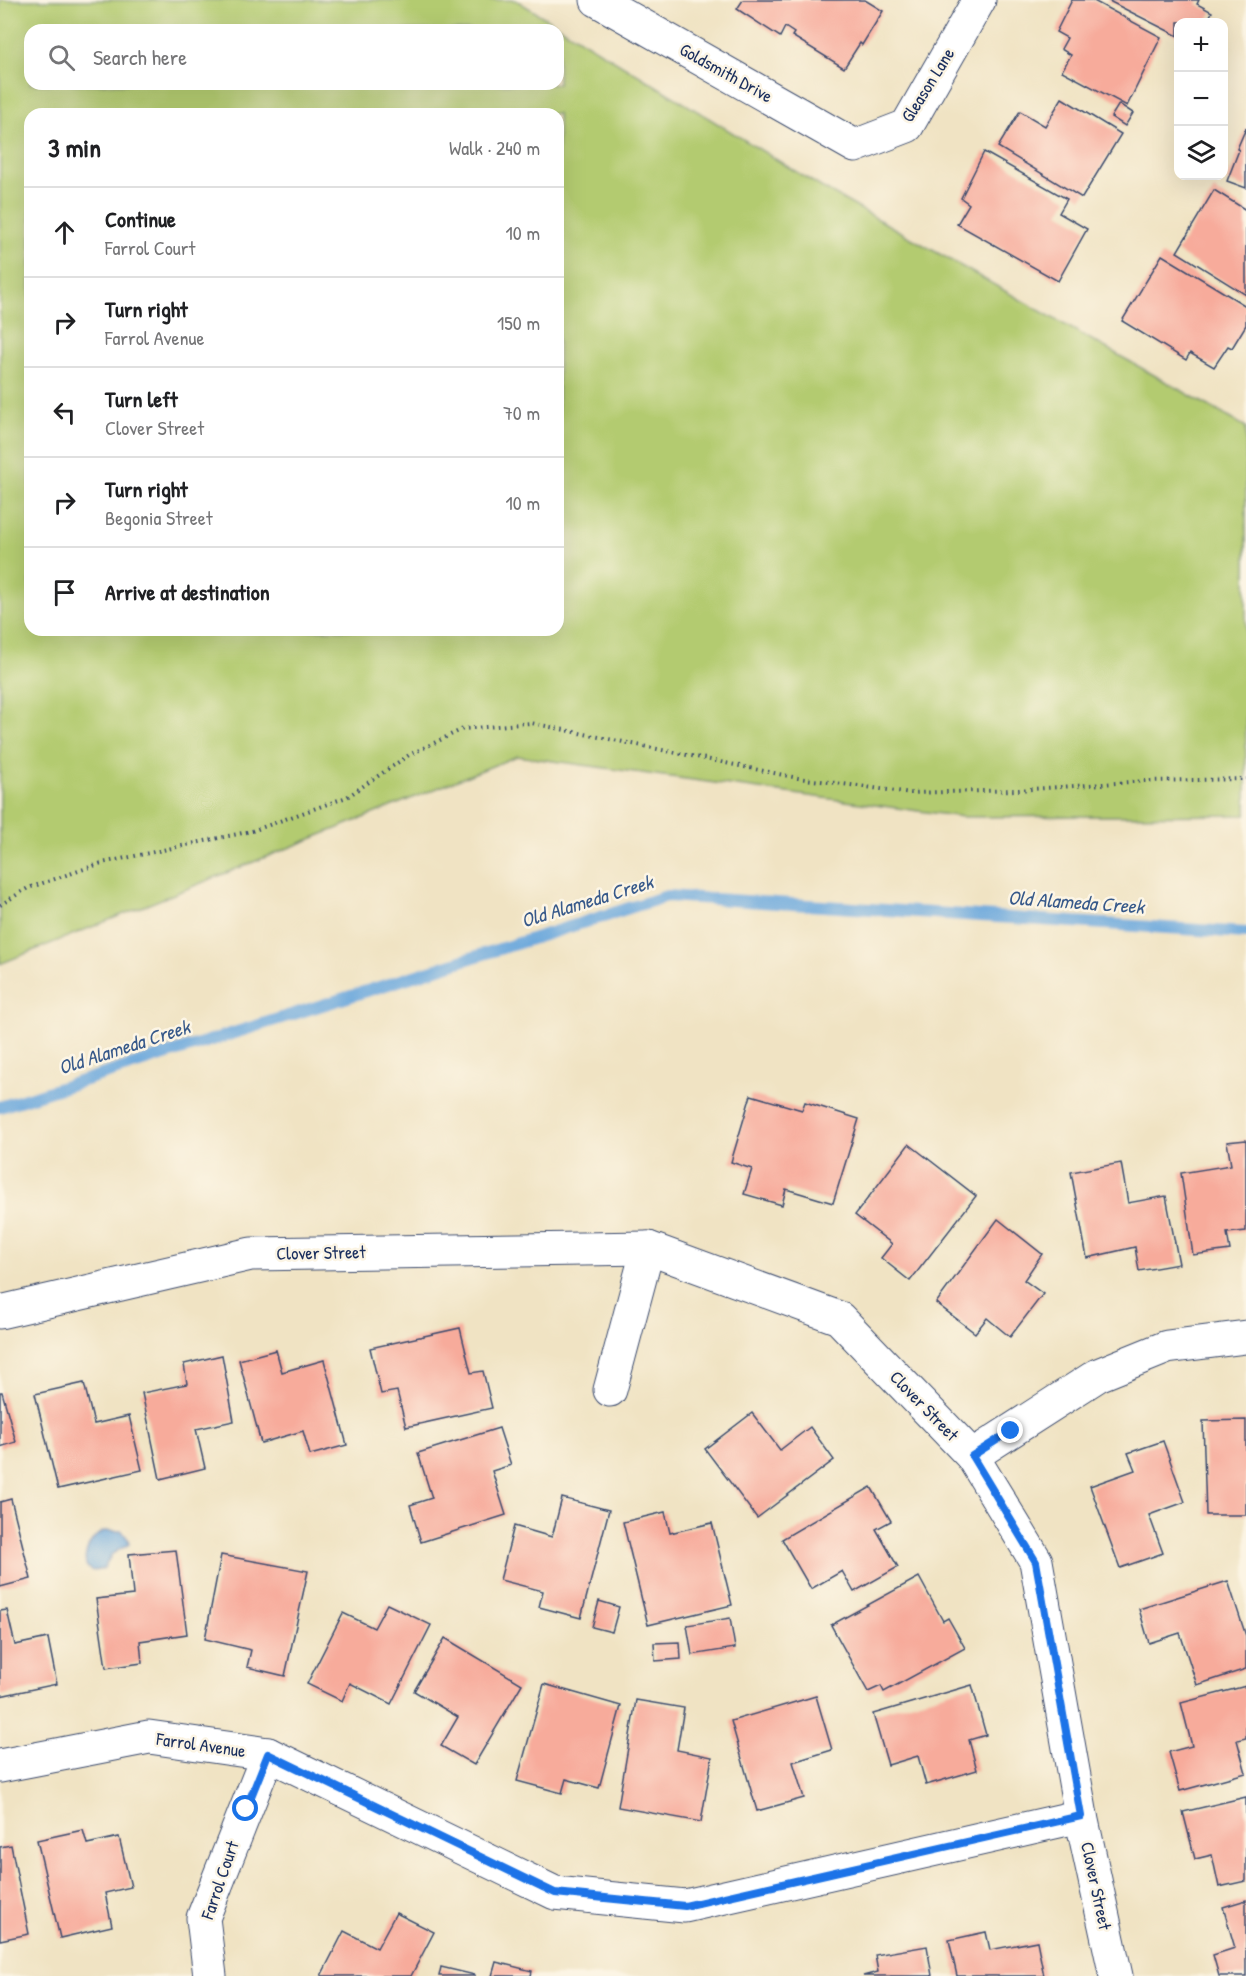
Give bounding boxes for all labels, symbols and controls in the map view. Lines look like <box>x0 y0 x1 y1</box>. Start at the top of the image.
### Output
map controls <box>1174 18 1228 180</box>
button: + <box>1174 18 1228 72</box>
search box <box>24 24 564 90</box>
street label: Goldsmith Drive <box>675 37 777 108</box>
icon: search <box>45 41 78 74</box>
text: Search here <box>93 42 187 72</box>
street label: Gleason Lane <box>895 43 960 127</box>
button: − <box>1174 72 1228 126</box>
button: layers <box>1174 126 1228 180</box>
text: 3 min <box>48 130 101 165</box>
text: Walk · 240 m <box>449 134 540 161</box>
text: Continue <box>105 204 176 234</box>
icon: ahead <box>48 216 81 249</box>
text: 10 m <box>506 219 540 246</box>
text: Farrol Court <box>105 234 195 261</box>
text: Turn right <box>105 294 188 324</box>
icon: right <box>48 306 81 339</box>
text: 150 m <box>497 309 540 336</box>
text: Farrol Avenue <box>105 324 204 351</box>
text: Turn left <box>105 384 178 414</box>
icon: left <box>48 396 81 429</box>
text: 70 m <box>503 399 540 426</box>
text: Clover Street <box>105 414 204 441</box>
text: Turn right <box>105 474 188 504</box>
icon: right <box>48 486 81 519</box>
text: 10 m <box>506 489 540 516</box>
text: Begonia Street <box>105 504 213 531</box>
icon: arrive <box>48 576 81 609</box>
text: Arrive at destination <box>105 577 270 607</box>
water label: Old Alameda Creek <box>518 867 658 933</box>
water label: Old Alameda Creek <box>1007 883 1147 920</box>
water label: Old Alameda Creek <box>55 1012 195 1080</box>
street label: Clover Street <box>276 1239 367 1266</box>
street label: Clover Street <box>884 1365 965 1447</box>
route end <box>997 1417 1023 1443</box>
street label: Farrol Avenue <box>154 1726 247 1763</box>
route start <box>232 1795 258 1821</box>
street label: Farrol Court <box>194 1837 245 1923</box>
street label: Clover Street <box>1075 1840 1118 1933</box>

